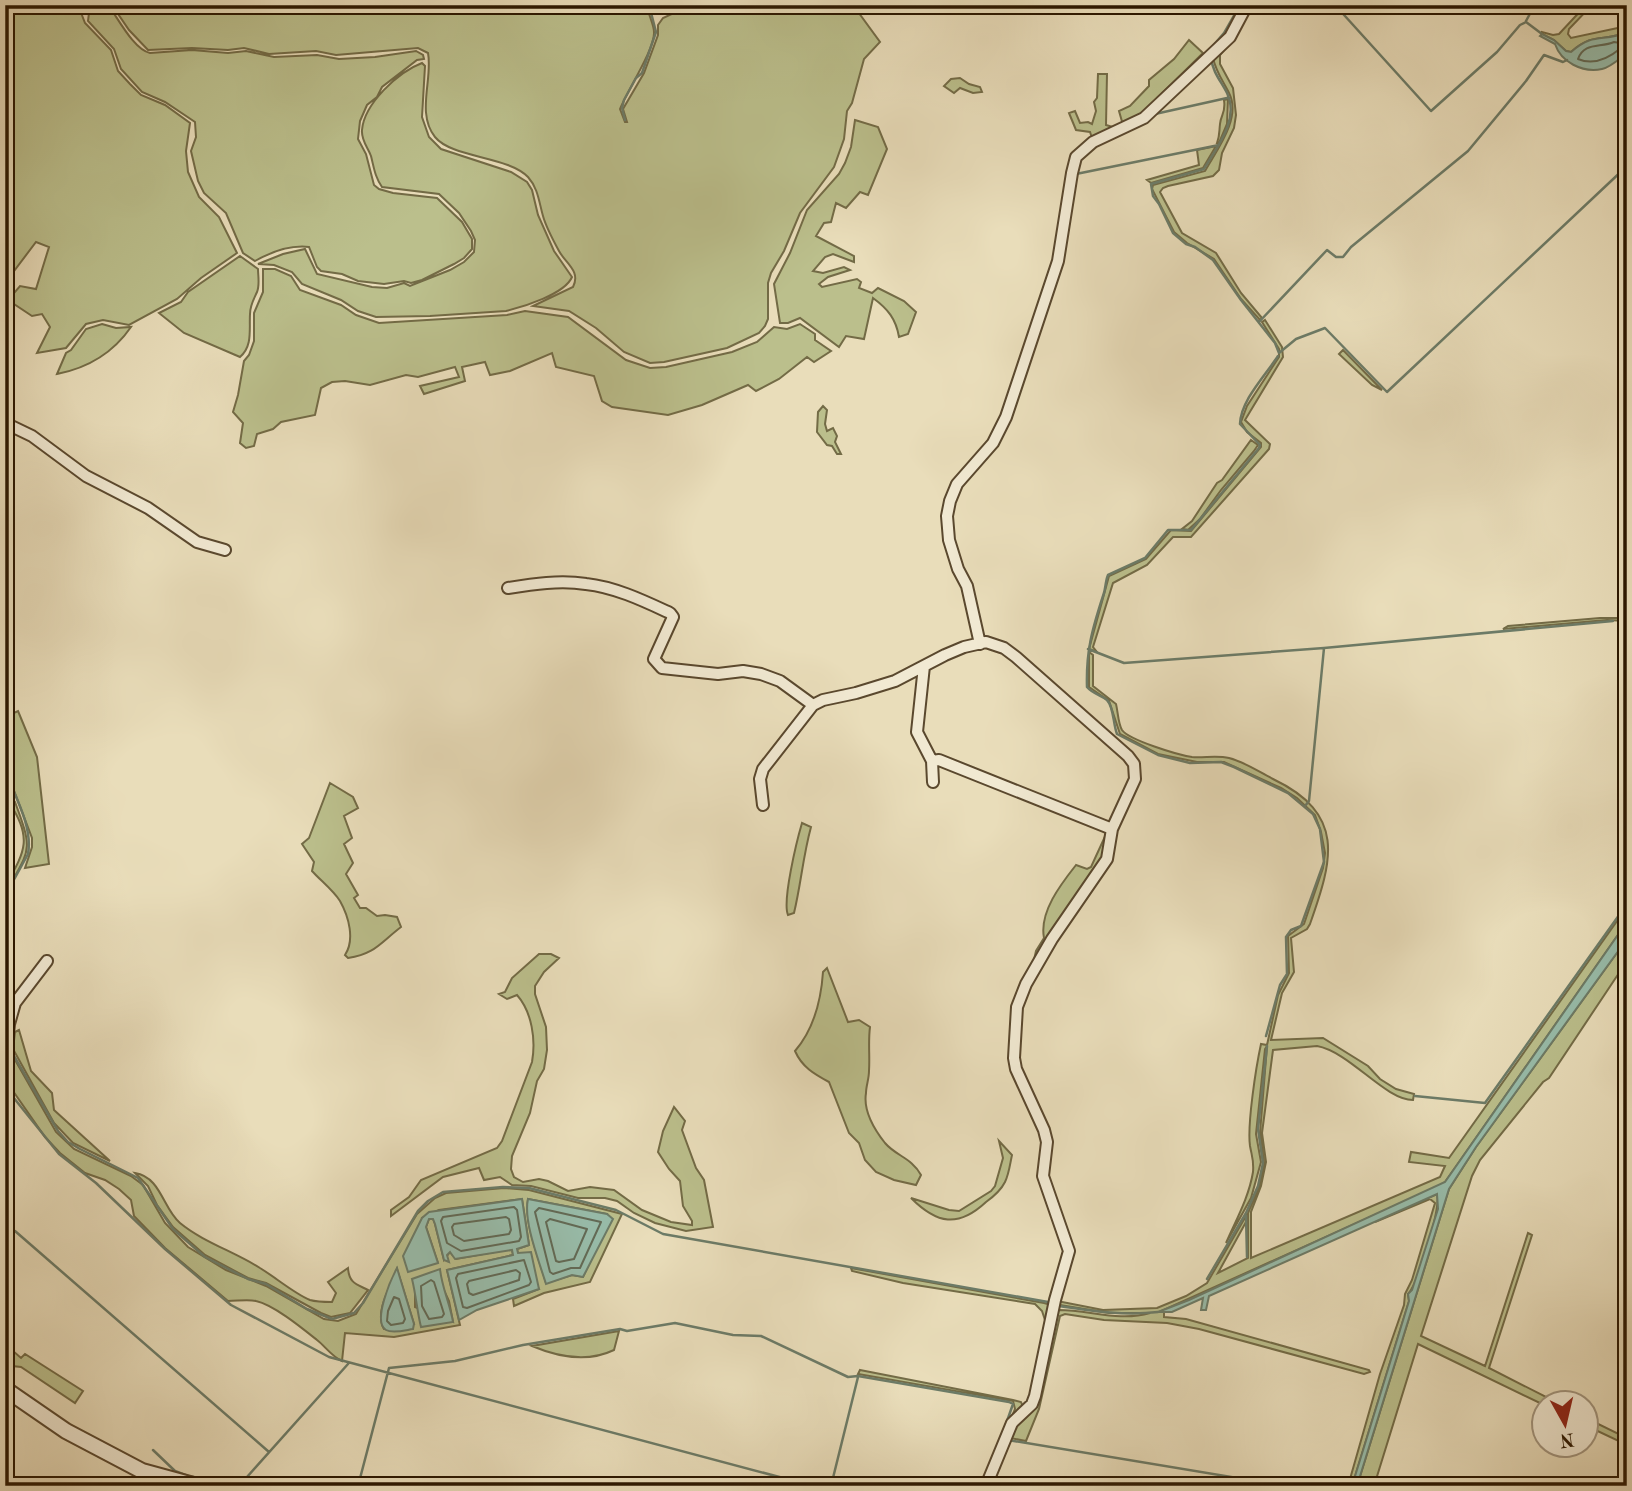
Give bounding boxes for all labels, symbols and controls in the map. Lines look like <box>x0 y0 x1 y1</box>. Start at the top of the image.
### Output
north arrow <box>1530 1390 1600 1460</box>
text: N <box>1558 1428 1576 1449</box>

